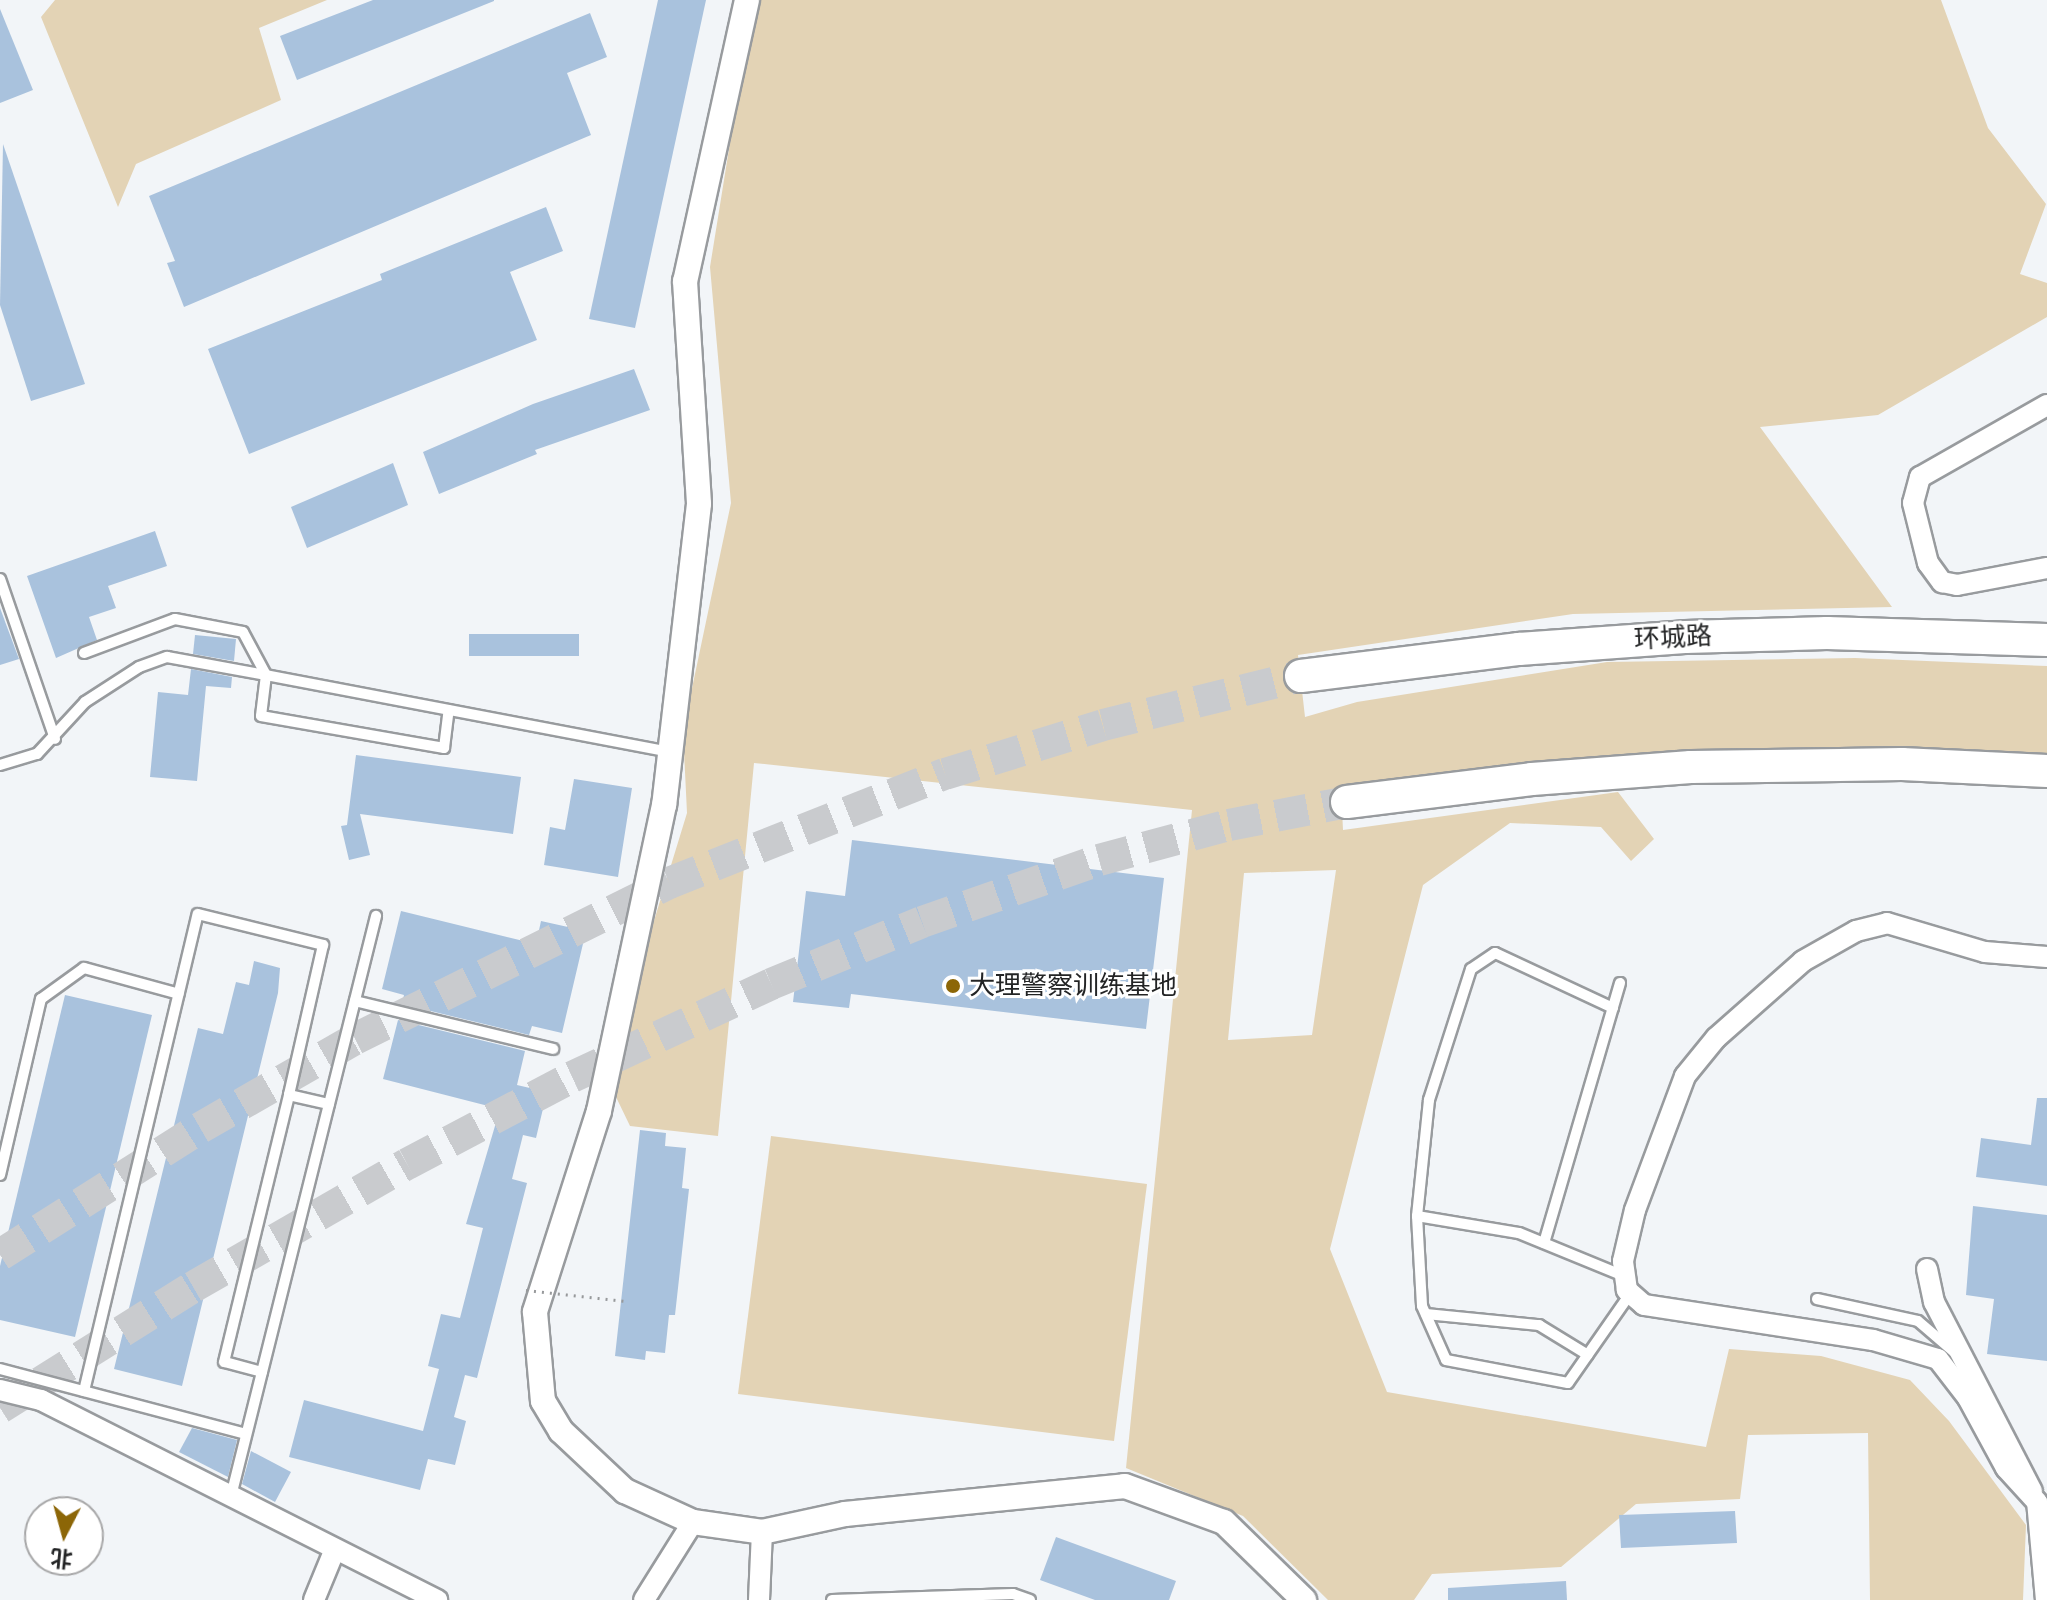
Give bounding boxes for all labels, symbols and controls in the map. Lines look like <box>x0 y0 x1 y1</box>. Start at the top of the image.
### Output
street label: 环城路 <box>1633 620 1713 656</box>
place label: 大理警察训练基地 <box>969 970 1177 1002</box>
marker: 大理警察训练基地 <box>944 977 962 995</box>
north arrow <box>24 1496 104 1576</box>
text: 北 <box>49 1544 74 1572</box>

